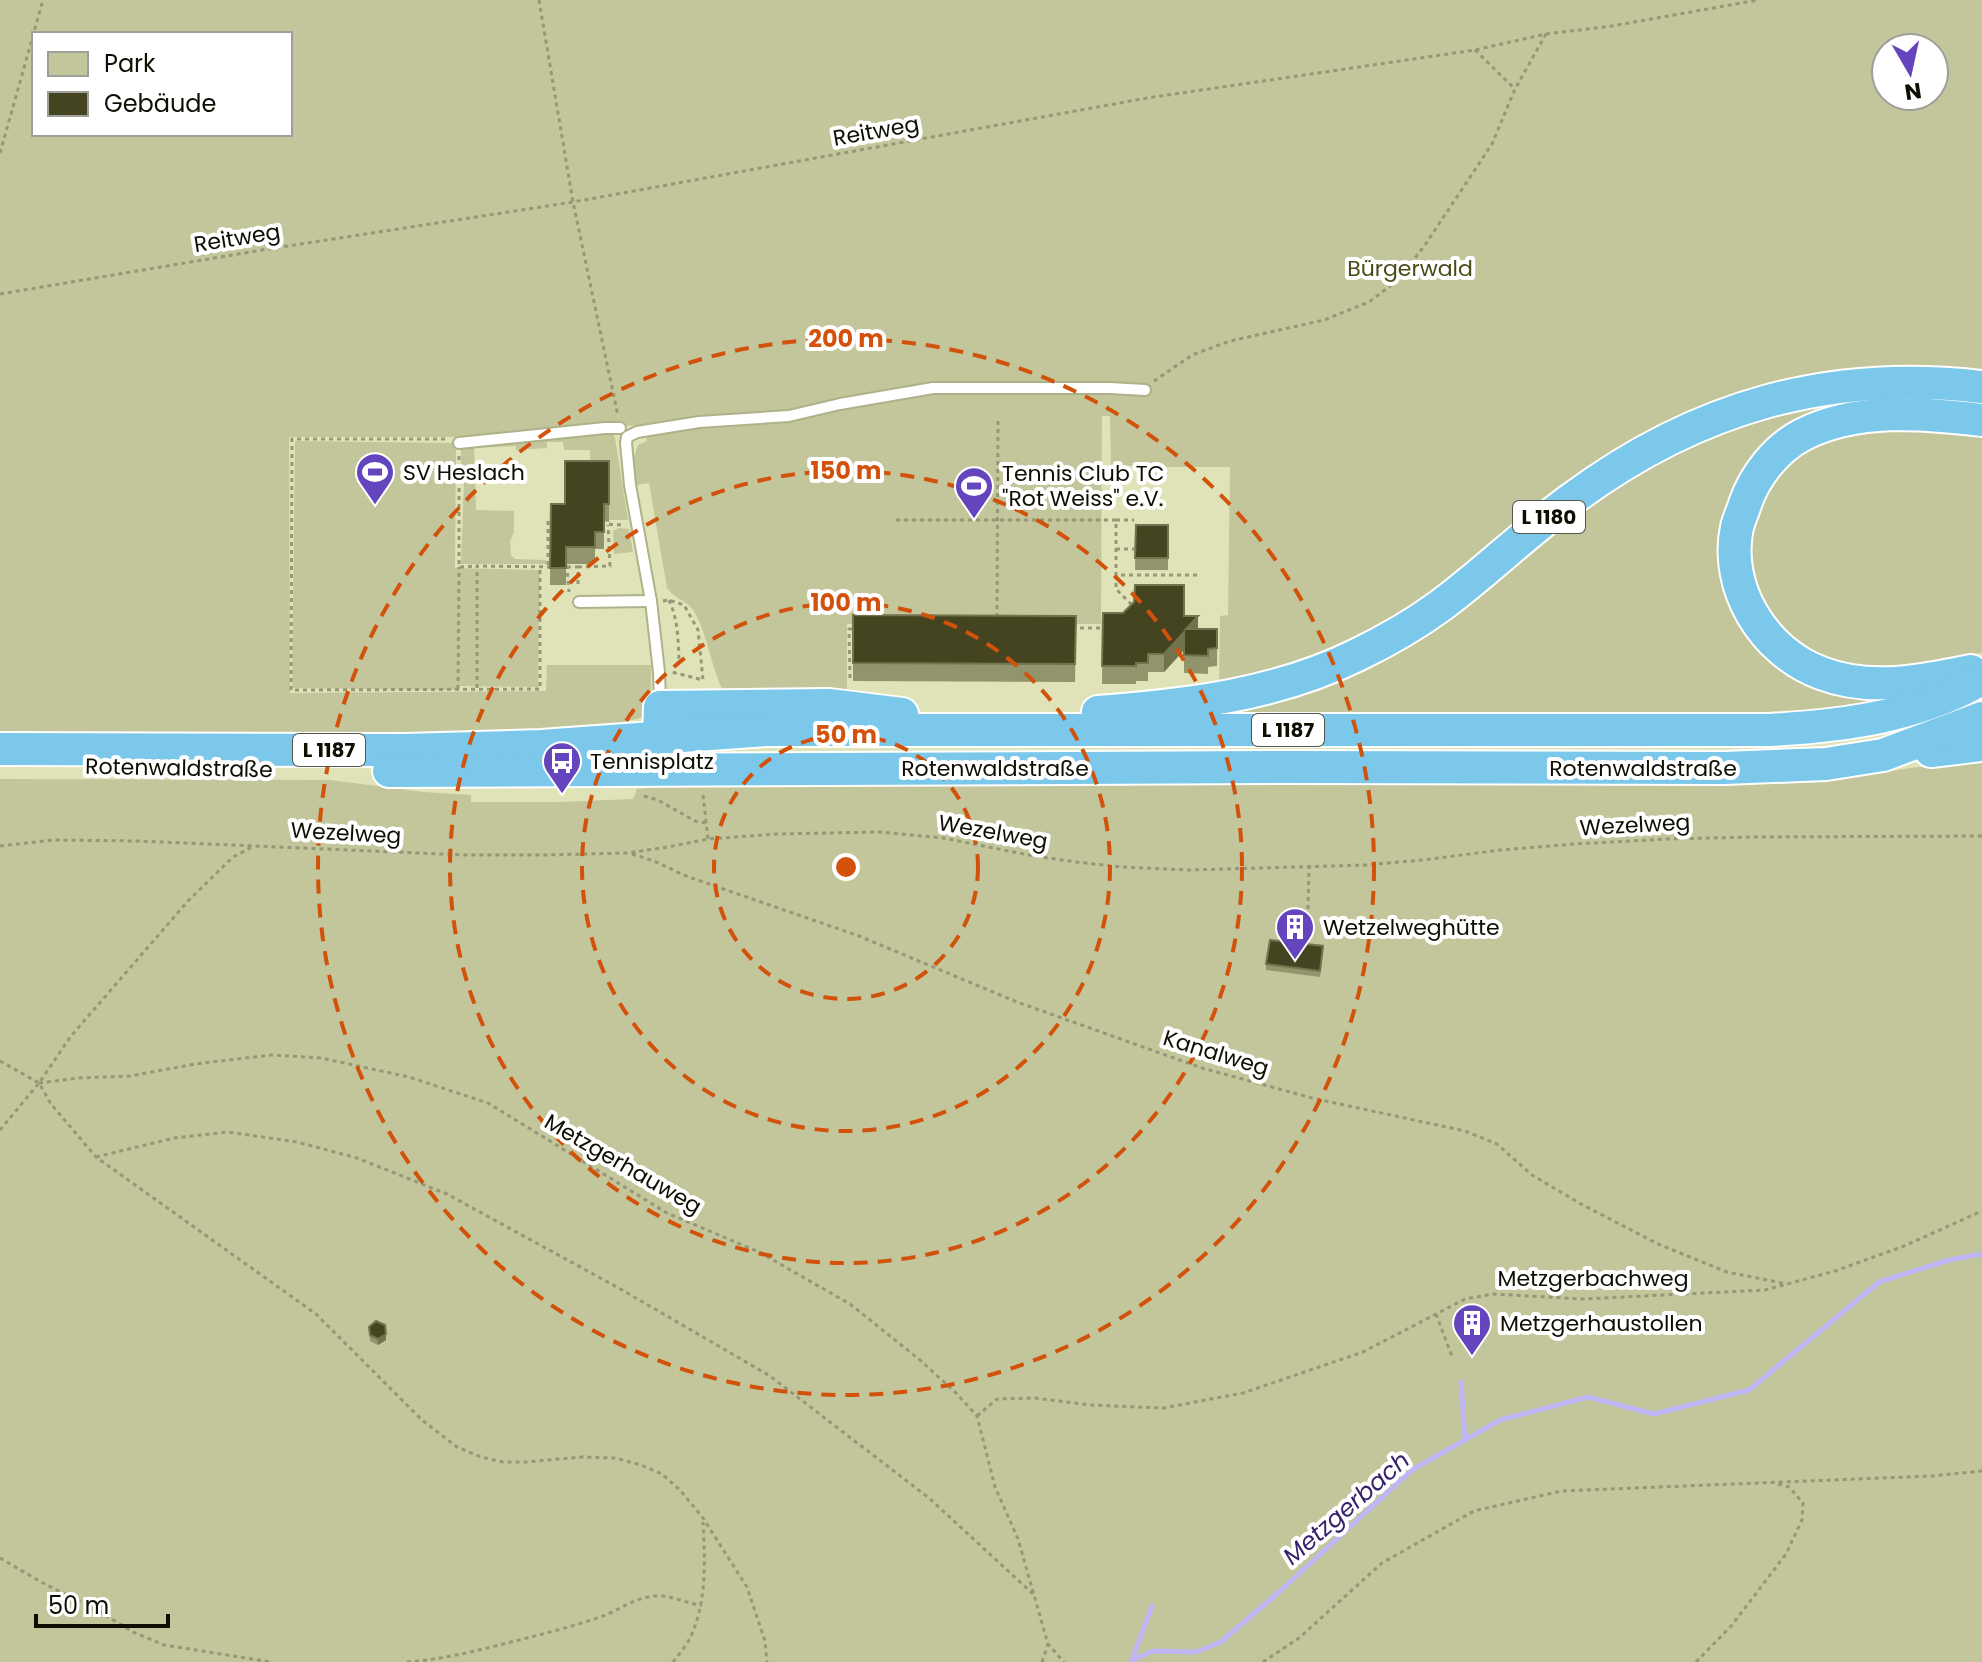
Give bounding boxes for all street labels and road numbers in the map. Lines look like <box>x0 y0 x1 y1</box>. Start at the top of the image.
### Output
street label: Reitweg <box>830 108 922 154</box>
street label: Reitweg <box>192 216 282 260</box>
road number: L 1180 <box>1513 501 1585 533</box>
road number: L 1187 <box>1252 714 1324 746</box>
road number: L 1187 <box>293 734 365 766</box>
street label: Rotenwaldstraße <box>85 751 273 785</box>
street label: Rotenwaldstraße <box>901 753 1089 784</box>
street label: Rotenwaldstraße <box>1549 753 1737 784</box>
street label: Wezelweg <box>936 807 1050 857</box>
street label: Wezelweg <box>1579 807 1691 843</box>
street label: Wezelweg <box>290 815 402 851</box>
street label: Kanalweg <box>1159 1022 1273 1084</box>
street label: Metzgerhauweg <box>539 1106 707 1222</box>
street label: Metzgerbachweg <box>1497 1263 1689 1294</box>

